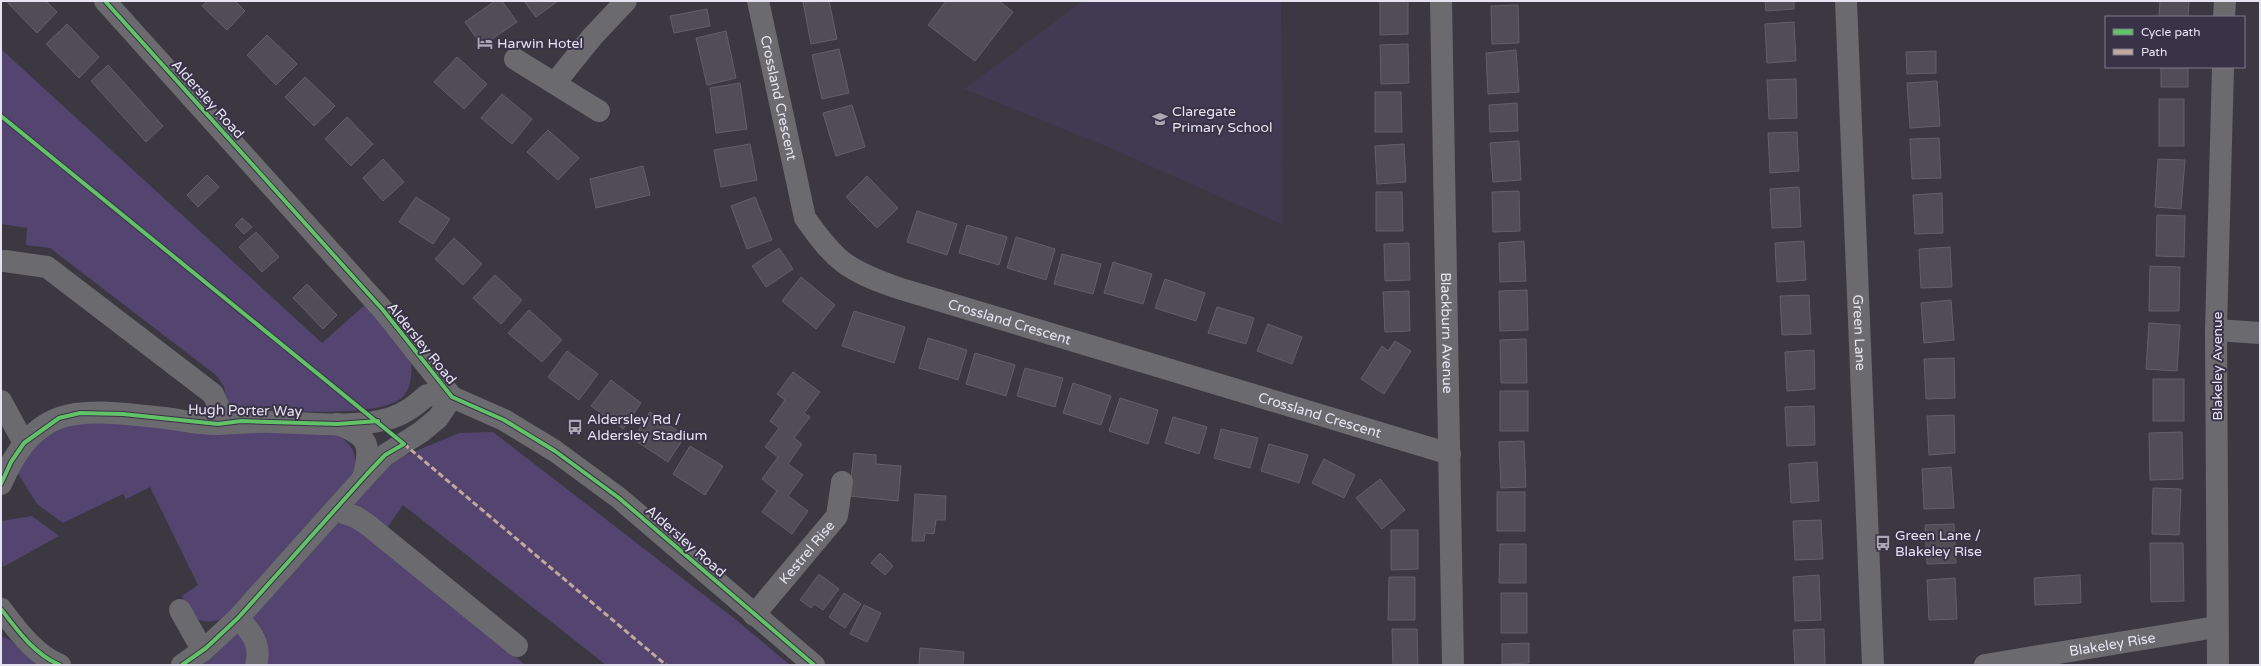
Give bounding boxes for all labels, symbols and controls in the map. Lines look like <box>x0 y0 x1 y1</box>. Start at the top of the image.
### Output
legend <box>2105 16 2245 68</box>
text: Cycle path <box>2141 25 2200 39</box>
hotel icon: Harwin Hotel <box>476 34 494 52</box>
street label: Crossland Crescent <box>757 34 800 163</box>
place label: Harwin Hotel <box>497 35 583 52</box>
text: Path <box>2141 45 2167 59</box>
street label: Aldersley Road <box>168 56 248 142</box>
place label: Claregate Primary School <box>1172 103 1273 136</box>
school or university icon: Claregate Primary School <box>1151 110 1169 128</box>
street label: Blackburn Avenue <box>1437 272 1456 394</box>
street label: Green Lane <box>1849 294 1869 371</box>
street label: Crossland Crescent <box>946 296 1074 349</box>
street label: Aldersley Road <box>383 299 460 388</box>
street label: Blakeley Avenue <box>2209 311 2226 421</box>
street label: Crossland Crescent <box>1256 389 1384 442</box>
street label: Hugh Porter Way <box>188 401 303 420</box>
place label: Aldersley Rd / Aldersley Stadium <box>587 411 707 444</box>
bus stop icon: Aldersley Rd / Aldersley Stadium <box>566 418 584 436</box>
street label: Aldersley Road <box>642 502 729 581</box>
street label: Kestrel Rise <box>776 517 839 588</box>
place label: Green Lane / Blakeley Rise <box>1895 527 1982 560</box>
bus stop icon: Green Lane / Blakeley Rise <box>1874 534 1892 552</box>
street label: Blakeley Rise <box>2068 629 2157 660</box>

